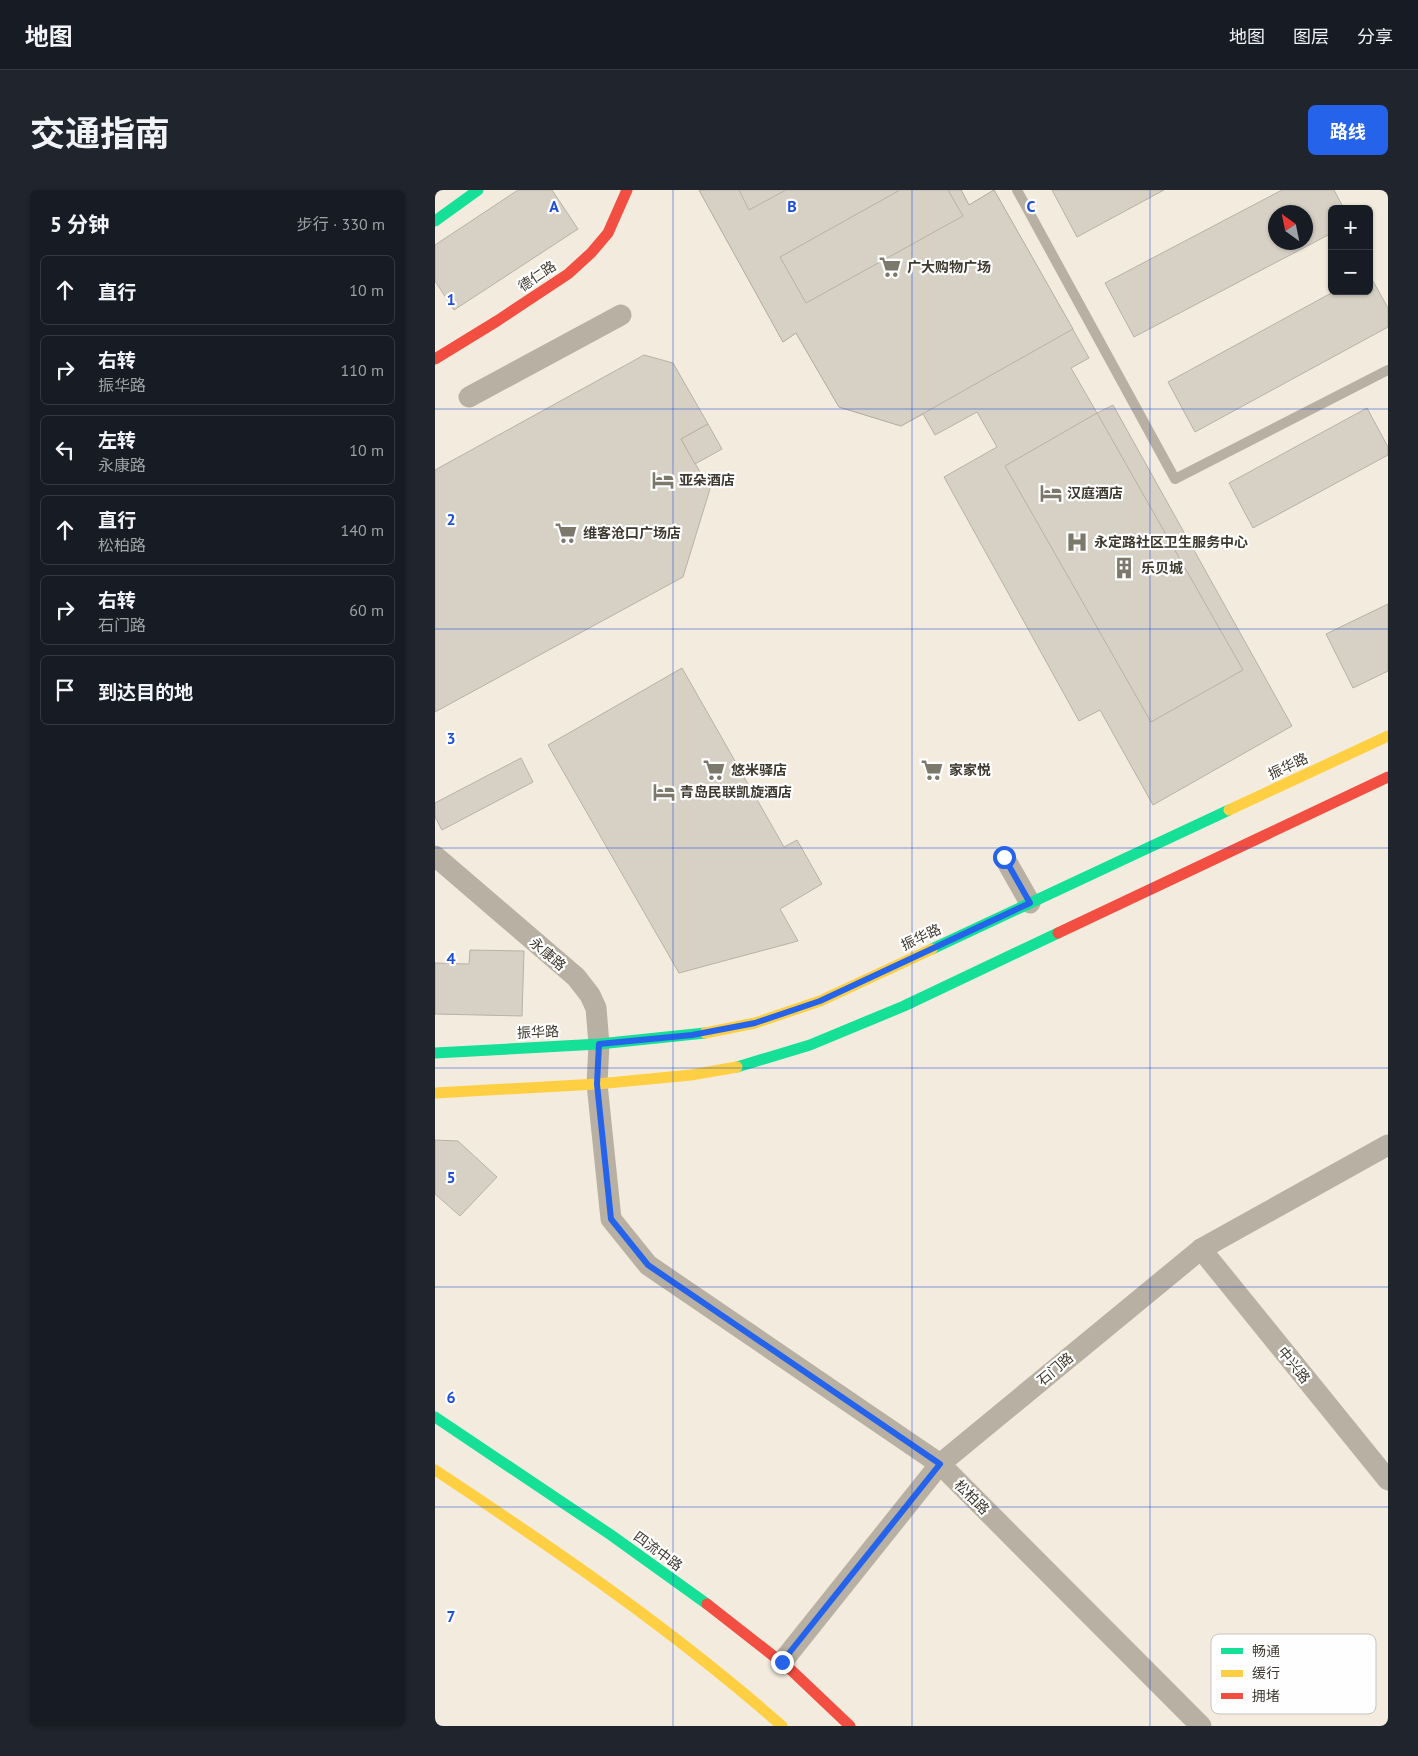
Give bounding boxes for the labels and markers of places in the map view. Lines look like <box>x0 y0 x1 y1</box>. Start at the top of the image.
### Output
supermarket icon: 广大购物广场 <box>877 254 903 280</box>
place label: 广大购物广场 <box>907 258 991 276</box>
hotel icon: 亚朵酒店 <box>650 467 676 493</box>
place label: 亚朵酒店 <box>679 471 735 489</box>
hotel icon: 汉庭酒店 <box>1038 480 1064 506</box>
place label: 汉庭酒店 <box>1067 484 1123 502</box>
supermarket icon: 维客沧口广场店 <box>553 520 579 546</box>
place label: 维客沧口广场店 <box>583 524 681 542</box>
hospital icon: 永定路社区卫生服务中心 <box>1064 529 1090 555</box>
place label: 永定路社区卫生服务中心 <box>1094 533 1248 551</box>
building icon: 乐贝城 <box>1111 555 1137 581</box>
place label: 乐贝城 <box>1141 559 1183 577</box>
supermarket icon: 悠米驿店 <box>701 757 727 783</box>
supermarket icon: 家家悦 <box>919 757 945 783</box>
place label: 悠米驿店 <box>731 761 787 779</box>
place label: 家家悦 <box>949 761 991 779</box>
hotel icon: 青岛民联凯旋酒店 <box>651 779 677 805</box>
place label: 青岛民联凯旋酒店 <box>680 783 792 801</box>

